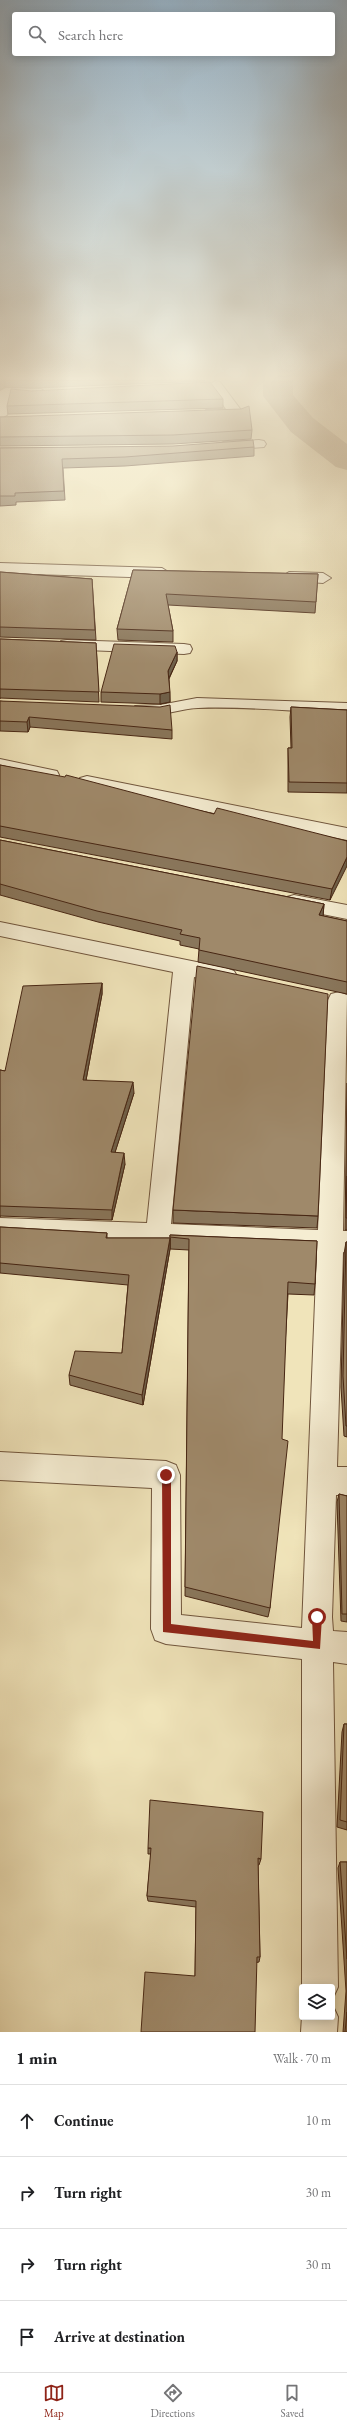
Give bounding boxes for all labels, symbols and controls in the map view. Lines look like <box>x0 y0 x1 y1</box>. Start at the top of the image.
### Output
search box <box>12 12 335 56</box>
icon: search <box>26 23 48 45</box>
text: Search here <box>58 25 123 44</box>
route end <box>157 1466 175 1484</box>
route start <box>308 1608 326 1626</box>
map controls <box>299 1984 335 2020</box>
button: layers <box>299 1984 335 2020</box>
text: 1 min <box>16 2047 57 2069</box>
text: Walk · 70 m <box>273 2050 331 2067</box>
icon: ahead <box>16 2110 38 2132</box>
text: Continue <box>54 2111 114 2130</box>
text: 10 m <box>306 2112 331 2129</box>
icon: right <box>16 2182 38 2204</box>
text: Turn right <box>54 2183 122 2202</box>
text: 30 m <box>306 2184 331 2201</box>
icon: right <box>16 2254 38 2276</box>
text: Turn right <box>54 2255 122 2274</box>
text: 30 m <box>306 2256 331 2273</box>
icon: arrive <box>16 2326 38 2348</box>
text: Arrive at destination <box>54 2327 185 2346</box>
tab: Map <box>43 2382 65 2420</box>
tab: Directions <box>151 2382 195 2420</box>
tab: Saved <box>281 2382 304 2420</box>

